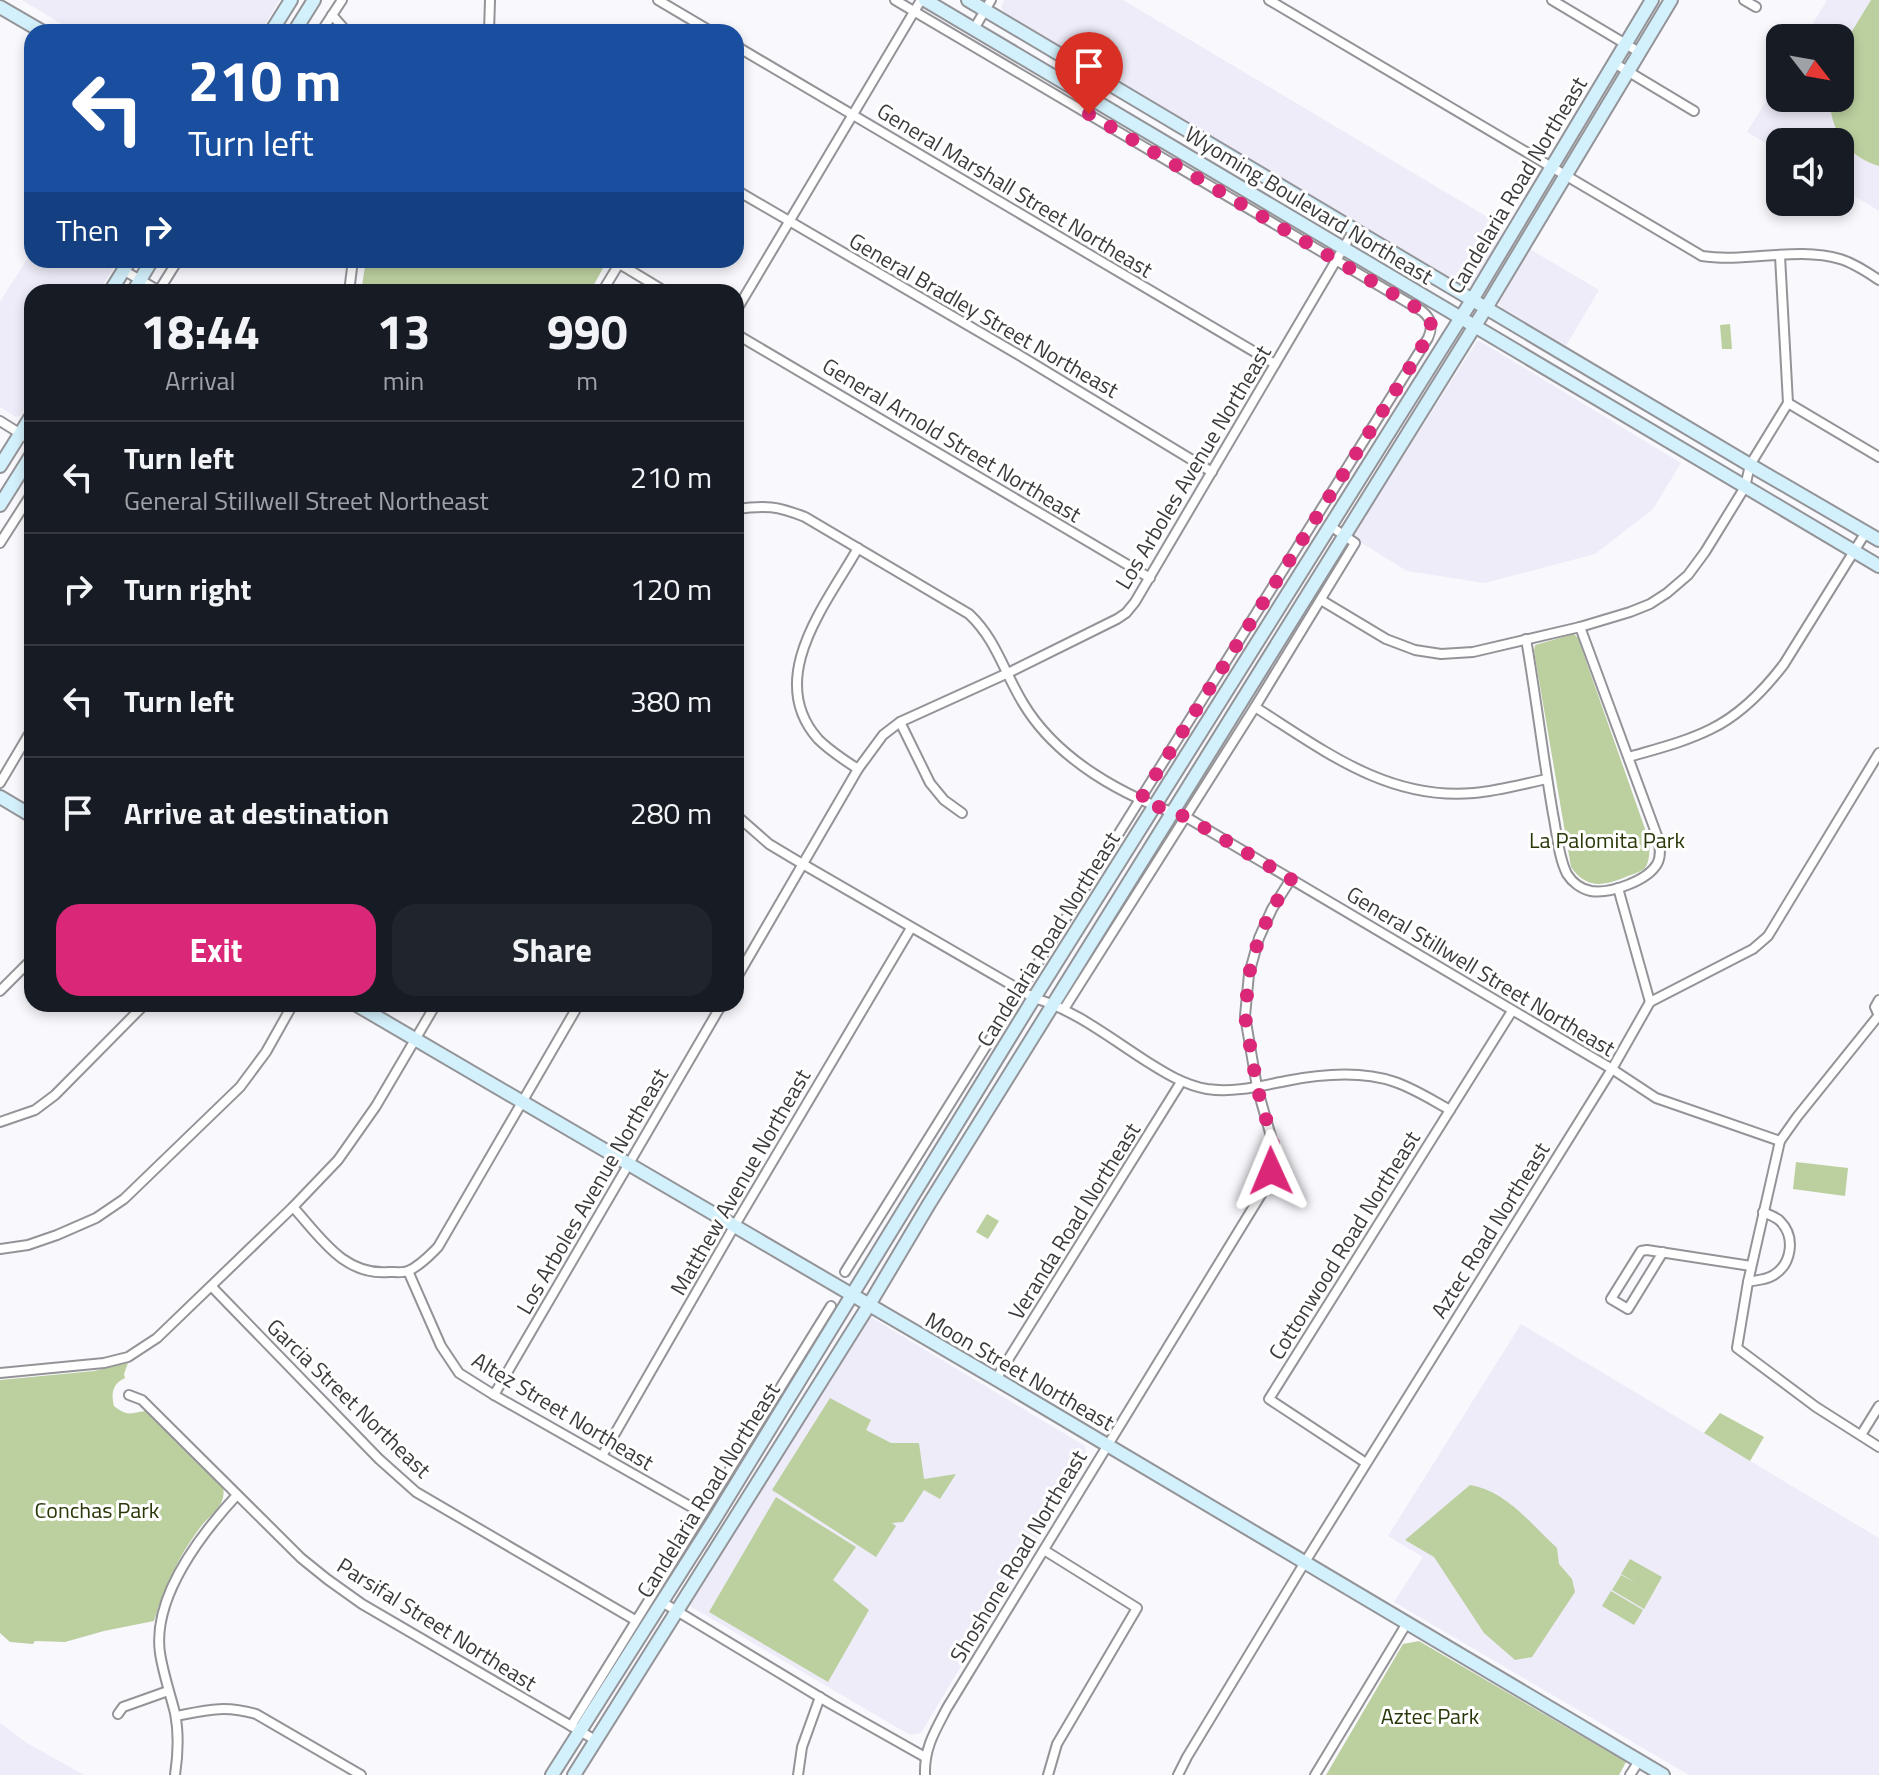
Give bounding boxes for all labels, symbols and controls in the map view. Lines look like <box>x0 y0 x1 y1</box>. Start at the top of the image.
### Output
north arrow <box>1766 24 1854 112</box>
map controls <box>1766 24 1854 216</box>
pin <box>1055 32 1123 114</box>
text: 210 m <box>188 38 341 123</box>
icon: arrive <box>1067 44 1111 88</box>
icon: left <box>56 56 160 160</box>
street label: Candelaria Road Northeast <box>1439 70 1596 300</box>
street label: General Marshall Street Northeast <box>871 94 1160 286</box>
text: Turn left <box>188 115 314 170</box>
street label: Wyoming Boulevard Northeast <box>1178 117 1440 293</box>
button: sound <box>1766 128 1854 216</box>
text: Then <box>56 207 119 253</box>
icon: right <box>135 208 179 252</box>
street label: General Bradley Street Northeast <box>843 224 1125 407</box>
text: 18:44 <box>140 295 260 368</box>
text: 13 <box>377 295 430 368</box>
text: 990 <box>547 295 628 368</box>
street label: Los Arboles Avenue Northeast <box>1106 338 1280 596</box>
street label: General Arnold Street Northeast <box>816 349 1088 531</box>
text: Arrival <box>165 361 236 400</box>
text: min <box>383 361 424 400</box>
text: m <box>576 361 598 400</box>
text: Turn left <box>124 435 234 481</box>
text: 210 m <box>630 454 712 500</box>
icon: left <box>56 455 100 499</box>
text: General Stillwell Street Northeast <box>124 481 489 520</box>
text: Turn right <box>124 566 252 612</box>
text: 120 m <box>630 566 712 612</box>
icon: right <box>56 567 100 611</box>
text: Turn left <box>124 678 234 724</box>
text: 380 m <box>630 678 712 724</box>
icon: left <box>56 679 100 723</box>
text: Arrive at destination <box>124 790 389 836</box>
text: 280 m <box>630 790 712 836</box>
icon: arrive <box>56 791 100 835</box>
park label: La Palomita Park <box>1529 823 1685 857</box>
street label: Candelaria Road Northeast <box>968 825 1128 1053</box>
street label: General Stillwell Street Northeast <box>1340 877 1622 1065</box>
button: Exit <box>56 904 376 996</box>
button: Share <box>392 904 712 996</box>
street label: Los Arboles Avenue Northeast <box>507 1061 677 1321</box>
street label: Matthew Avenue Northeast <box>661 1062 819 1302</box>
street label: Veranda Road Northeast <box>999 1115 1149 1326</box>
street label: Cottonwood Road Northeast <box>1260 1124 1429 1366</box>
position arrow <box>1229 1129 1313 1213</box>
street label: Aztec Road Northeast <box>1422 1135 1558 1325</box>
street label: Moon Street Northeast <box>919 1303 1121 1439</box>
street label: Garcia Street Northeast <box>259 1310 439 1486</box>
street label: Altez Street Northeast <box>466 1343 661 1479</box>
street label: Candelaria Road Northeast <box>628 1376 788 1604</box>
street label: Shoshone Road Northeast <box>941 1443 1095 1669</box>
park label: Conchas Park <box>35 1493 160 1527</box>
street label: Parsifal Street Northeast <box>330 1549 544 1700</box>
park label: Aztec Park <box>1381 1699 1480 1733</box>

